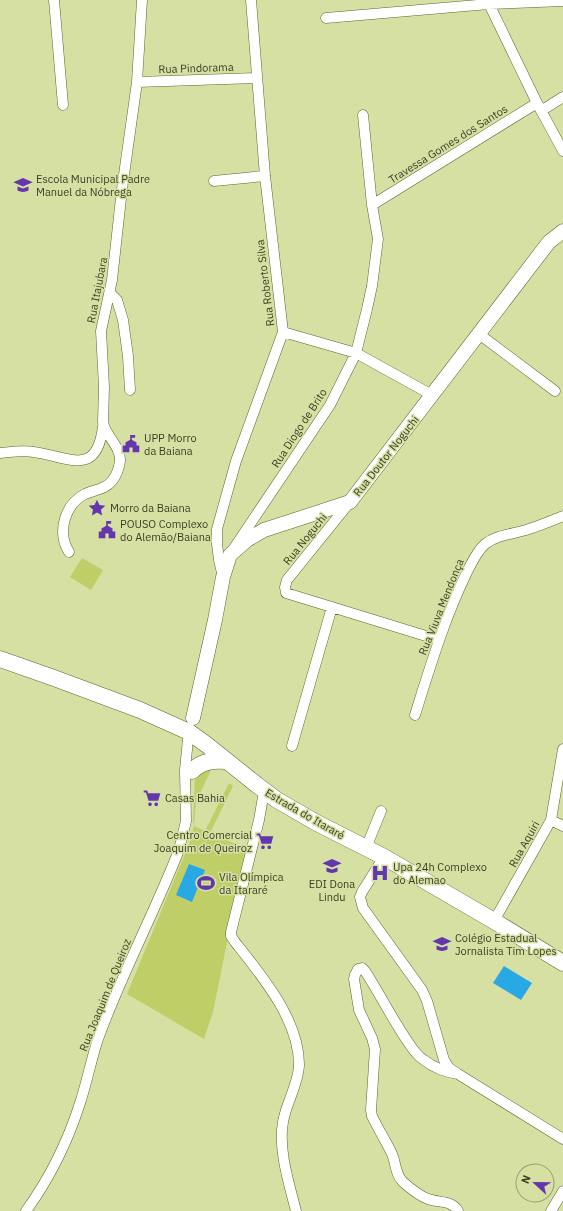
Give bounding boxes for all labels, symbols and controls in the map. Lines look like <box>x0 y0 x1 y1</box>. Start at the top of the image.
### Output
street label: Rua Pindorama <box>158 60 234 76</box>
street label: Travessa Gomes dos Santos <box>386 102 510 186</box>
place label: Escola Municipal Padre Manuel da Nóbrega <box>36 172 150 199</box>
school or university icon: Escola Municipal Padre Manuel da Nóbrega <box>13 175 33 195</box>
street label: Rua Roberto Silva <box>253 239 277 327</box>
street label: Rua Itajubara <box>84 256 110 324</box>
street label: Rua Diogo de Brito <box>268 386 330 470</box>
street label: Rua Doutor Noguchi <box>350 413 422 499</box>
place label: UPP Morro da Baiana <box>144 431 197 458</box>
public building icon: UPP Morro da Baiana <box>121 434 141 454</box>
place icon: Morro da Baiana <box>87 498 107 518</box>
place label: Morro da Baiana <box>110 501 191 515</box>
street label: Rua Noguchi <box>280 510 330 568</box>
place label: POUSO Complexo do Alemão/Baiana <box>120 517 211 544</box>
public building icon: POUSO Complexo do Alemão/Baiana <box>97 520 117 540</box>
street label: Rua Viuva Mendonça <box>415 557 467 657</box>
street label: Estrada do Itararé <box>263 786 347 842</box>
supermarket icon: Casas Bahia <box>142 788 162 808</box>
place label: Casas Bahia <box>165 791 225 805</box>
street label: Rua Aquiri <box>506 818 542 870</box>
place label: Centro Comercial Joaquim de Queiroz <box>154 828 252 855</box>
supermarket icon: Centro Comercial Joaquim de Queiroz <box>255 831 275 851</box>
school or university icon: EDI Dona Lindu <box>322 856 342 876</box>
place label: Upa 24h Complexo do Alemao <box>393 860 487 887</box>
hospital icon: Upa 24h Complexo do Alemao <box>370 863 390 883</box>
place label: Vila Olímpica da Itararé <box>219 870 284 897</box>
sports icon: Vila Olímpica da Itararé <box>196 873 216 893</box>
place label: EDI Dona Lindu <box>309 877 355 904</box>
place label: Colégio Estadual Jornalista Tim Lopes <box>455 931 557 958</box>
school or university icon: Colégio Estadual Jornalista Tim Lopes <box>432 934 452 954</box>
street label: Rua Joaquim de Queiroz <box>76 937 134 1053</box>
north arrow <box>515 1163 555 1203</box>
text: N <box>518 1173 534 1186</box>

